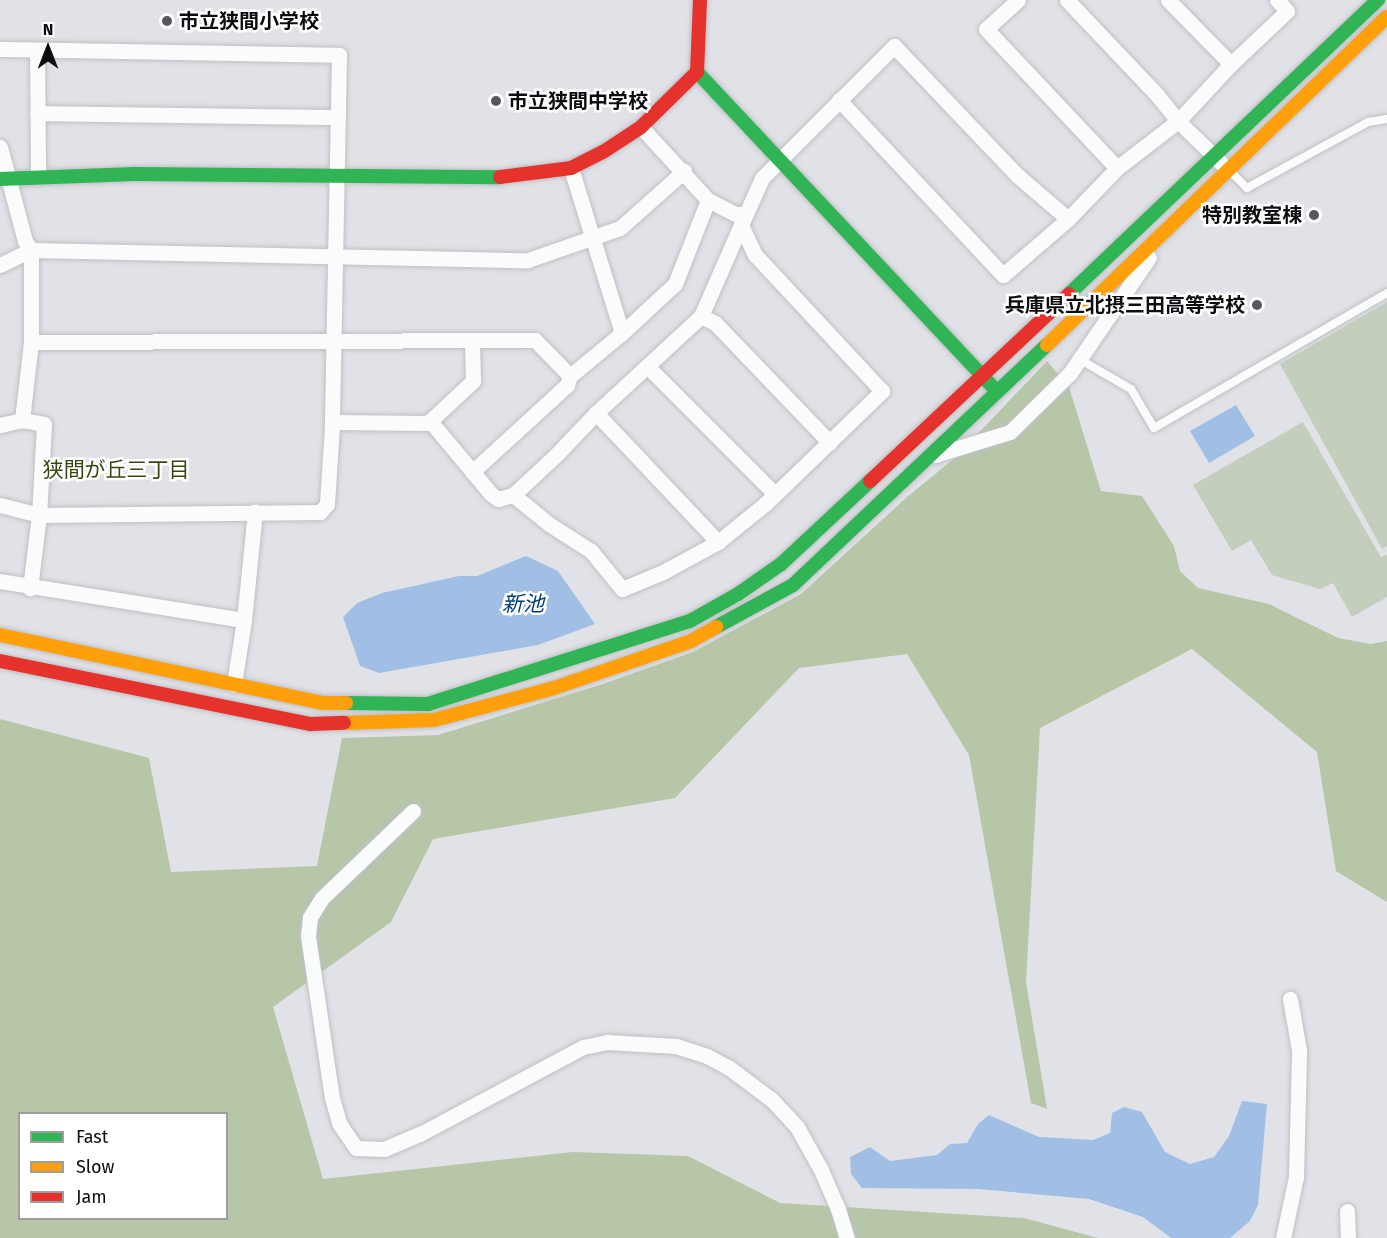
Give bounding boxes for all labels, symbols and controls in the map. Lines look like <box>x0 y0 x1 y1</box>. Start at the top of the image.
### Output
place label: 市立狭間小学校 <box>179 9 319 33</box>
marker: 市立狭間小学校 <box>160 14 174 28</box>
north arrow <box>18 18 78 78</box>
text: N <box>43 20 53 39</box>
place label: 市立狭間中学校 <box>508 89 648 113</box>
marker: 市立狭間中学校 <box>489 94 503 108</box>
place label: 特別教室棟 <box>1202 203 1302 227</box>
marker: 特別教室棟 <box>1307 208 1321 222</box>
place label: 兵庫県立北摂三田高等学校 <box>1005 293 1245 317</box>
marker: 兵庫県立北摂三田高等学校 <box>1250 298 1264 312</box>
district label: 狭間が丘三丁目 <box>43 457 189 483</box>
water label: 新池 <box>502 591 544 617</box>
legend <box>18 1112 228 1220</box>
text: Fast <box>76 1126 108 1148</box>
text: Slow <box>76 1156 114 1178</box>
text: Jam <box>76 1186 107 1208</box>

